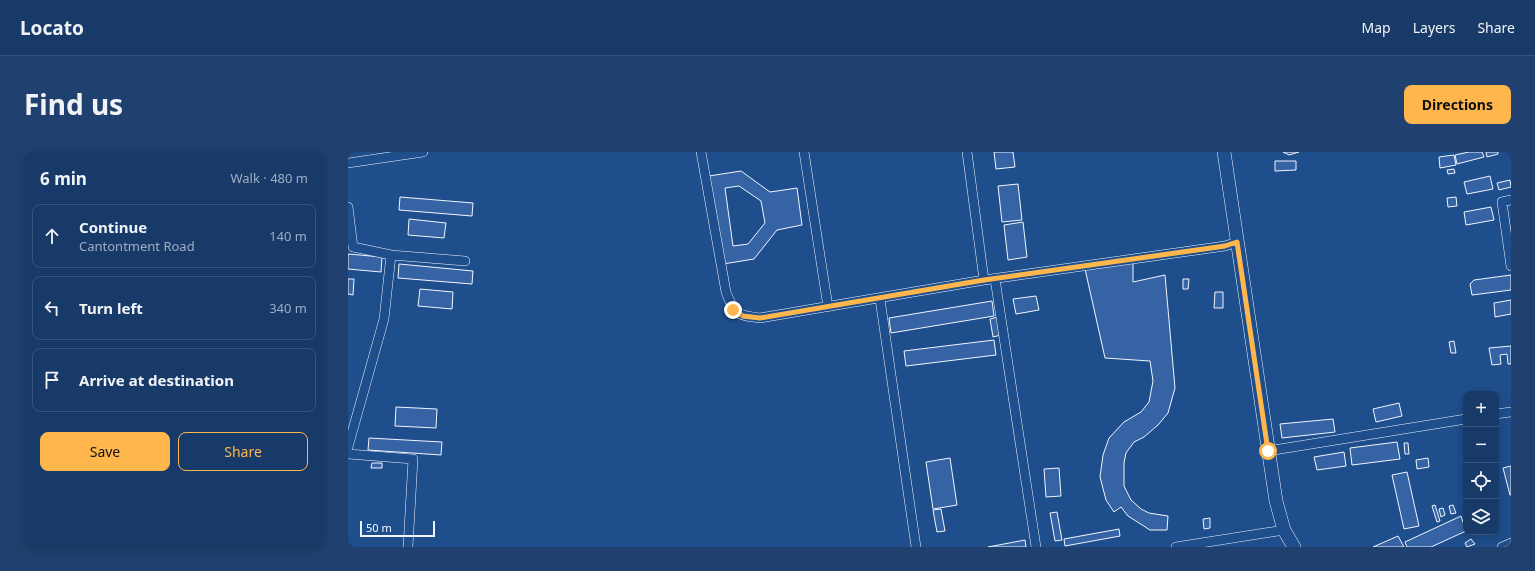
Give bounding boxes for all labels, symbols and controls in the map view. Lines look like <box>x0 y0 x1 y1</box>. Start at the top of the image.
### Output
text: Locato <box>20 15 84 41</box>
text: Map <box>1362 18 1391 37</box>
text: Layers <box>1413 18 1455 37</box>
text: Share <box>1477 18 1515 37</box>
text: Find us <box>24 85 123 123</box>
button: Directions <box>1404 85 1511 124</box>
text: 6 min <box>40 167 87 190</box>
text: Walk · 480 m <box>230 169 308 187</box>
text: Continue <box>79 217 147 237</box>
icon: ahead <box>41 225 63 247</box>
text: 140 m <box>269 227 307 245</box>
text: Cantontment Road <box>79 237 195 255</box>
icon: left <box>41 297 63 319</box>
text: Turn left <box>79 298 143 318</box>
text: 340 m <box>269 299 307 317</box>
route end <box>724 301 742 319</box>
icon: arrive <box>41 369 63 391</box>
text: Arrive at destination <box>79 370 234 390</box>
map controls <box>1463 391 1499 535</box>
button: + <box>1463 391 1499 427</box>
button: − <box>1463 427 1499 463</box>
button: Save <box>40 432 170 471</box>
button: Share <box>178 432 308 471</box>
route start <box>1259 442 1277 460</box>
button: locate <box>1463 463 1499 499</box>
button: layers <box>1463 499 1499 535</box>
scale bar <box>360 519 435 538</box>
text: 50 m <box>366 520 392 535</box>

